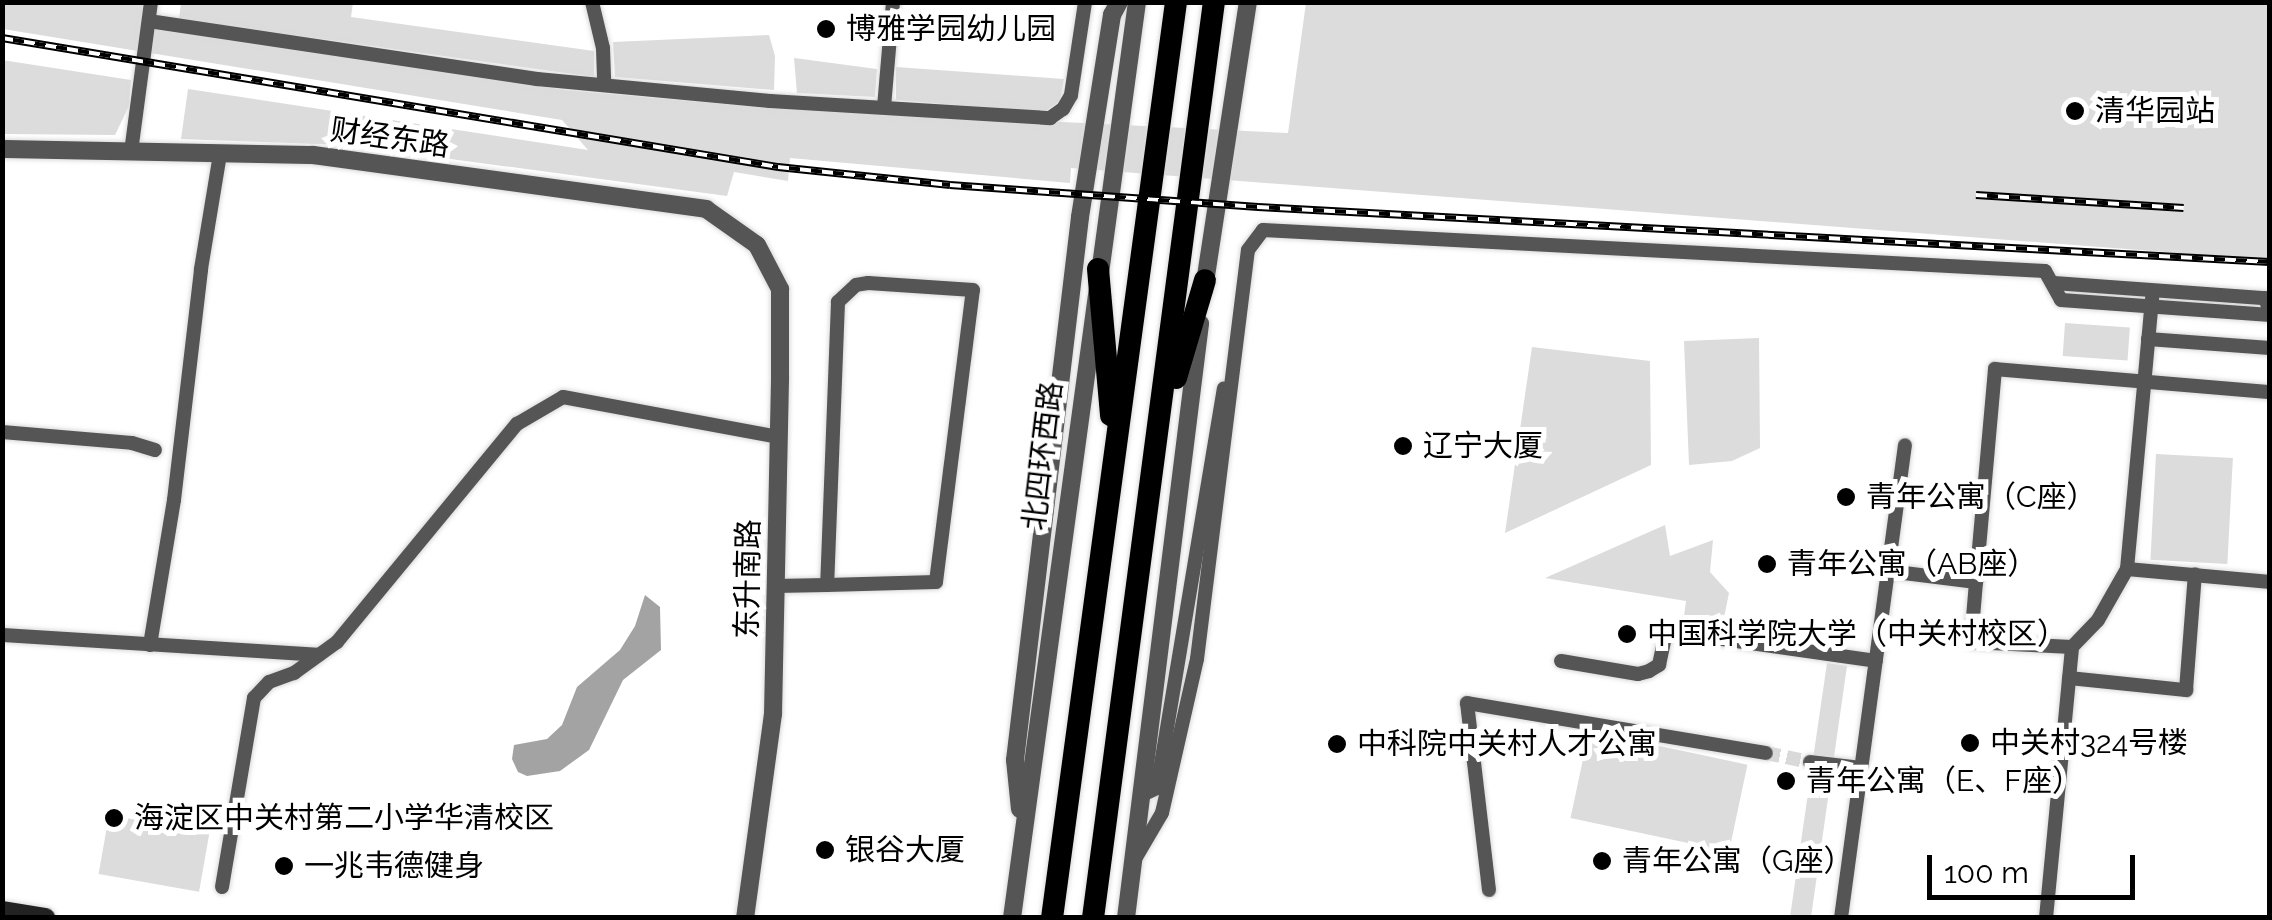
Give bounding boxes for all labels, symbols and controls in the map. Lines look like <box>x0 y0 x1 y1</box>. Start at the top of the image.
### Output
place label: 博雅学园幼儿园 <box>846 11 1056 47</box>
marker: 博雅学园幼儿园 <box>815 18 837 40</box>
place label: 清华园站 <box>2095 93 2215 129</box>
marker: 清华园站 <box>2064 100 2086 122</box>
street label: 财经东路 <box>328 112 452 164</box>
street label: 北四环西路 <box>1016 379 1070 533</box>
place label: 辽宁大厦 <box>1423 428 1543 464</box>
marker: 辽宁大厦 <box>1392 435 1414 457</box>
place label: 青年公寓（C座） <box>1866 479 2097 515</box>
marker: 青年公寓（C座） <box>1835 486 1857 508</box>
street label: 东升南路 <box>729 519 767 639</box>
place label: 青年公寓（AB座） <box>1787 546 2037 582</box>
marker: 青年公寓（AB座） <box>1756 553 1778 575</box>
place label: 中国科学院大学（中关村校区） <box>1647 616 2067 652</box>
marker: 中国科学院大学（中关村校区） <box>1616 623 1638 645</box>
place label: 中关村324号楼 <box>1990 725 2188 761</box>
place label: 中科院中关村人才公寓 <box>1357 726 1657 762</box>
marker: 中关村324号楼 <box>1959 732 1981 754</box>
marker: 中科院中关村人才公寓 <box>1326 733 1348 755</box>
place label: 青年公寓（E、F座） <box>1806 763 2082 799</box>
marker: 青年公寓（E、F座） <box>1775 770 1797 792</box>
place label: 海淀区中关村第二小学华清校区 <box>134 800 554 836</box>
marker: 海淀区中关村第二小学华清校区 <box>103 807 125 829</box>
place label: 银谷大厦 <box>845 832 965 868</box>
scale bar <box>1932 835 2140 897</box>
marker: 银谷大厦 <box>814 839 836 861</box>
place label: 青年公寓（G座） <box>1622 843 1853 879</box>
place label: 一兆韦德健身 <box>304 848 484 884</box>
marker: 青年公寓（G座） <box>1591 850 1613 872</box>
marker: 一兆韦德健身 <box>273 855 295 877</box>
text: 100 m <box>1944 855 2029 890</box>

